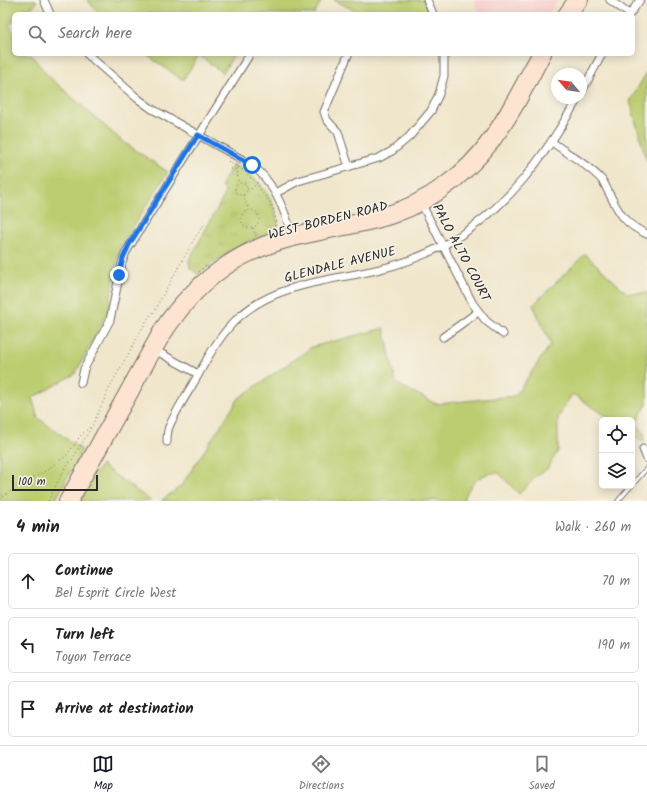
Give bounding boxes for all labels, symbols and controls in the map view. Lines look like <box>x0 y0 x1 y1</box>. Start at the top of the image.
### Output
search box <box>12 12 635 56</box>
text: Search here <box>58 22 132 46</box>
icon: search <box>26 23 48 45</box>
north arrow <box>551 68 587 104</box>
route start <box>243 156 261 174</box>
street label: WEST BORDEN ROAD <box>266 196 390 246</box>
street label: PALO ALTO COURT <box>426 200 496 307</box>
street label: GLENDALE AVENUE <box>282 241 398 289</box>
route end <box>110 266 128 284</box>
map controls <box>599 417 635 489</box>
button: locate <box>599 417 635 453</box>
button: layers <box>599 453 635 489</box>
scale bar <box>12 473 98 492</box>
text: 100 m <box>18 473 46 491</box>
text: 4 min <box>16 514 60 541</box>
text: Walk · 260 m <box>555 517 631 538</box>
text: Continue <box>55 559 113 583</box>
icon: ahead <box>17 570 39 592</box>
text: 70 m <box>602 571 630 592</box>
text: Bel Esprit Circle West <box>55 583 176 604</box>
text: Turn left <box>55 623 115 647</box>
icon: left <box>17 634 39 656</box>
text: 190 m <box>598 635 630 656</box>
text: Toyon Terrace <box>55 647 131 668</box>
text: Arrive at destination <box>55 697 194 721</box>
icon: arrive <box>17 698 39 720</box>
tab: Map <box>92 753 114 795</box>
tab: Directions <box>299 753 344 795</box>
tab: Saved <box>529 753 555 795</box>

